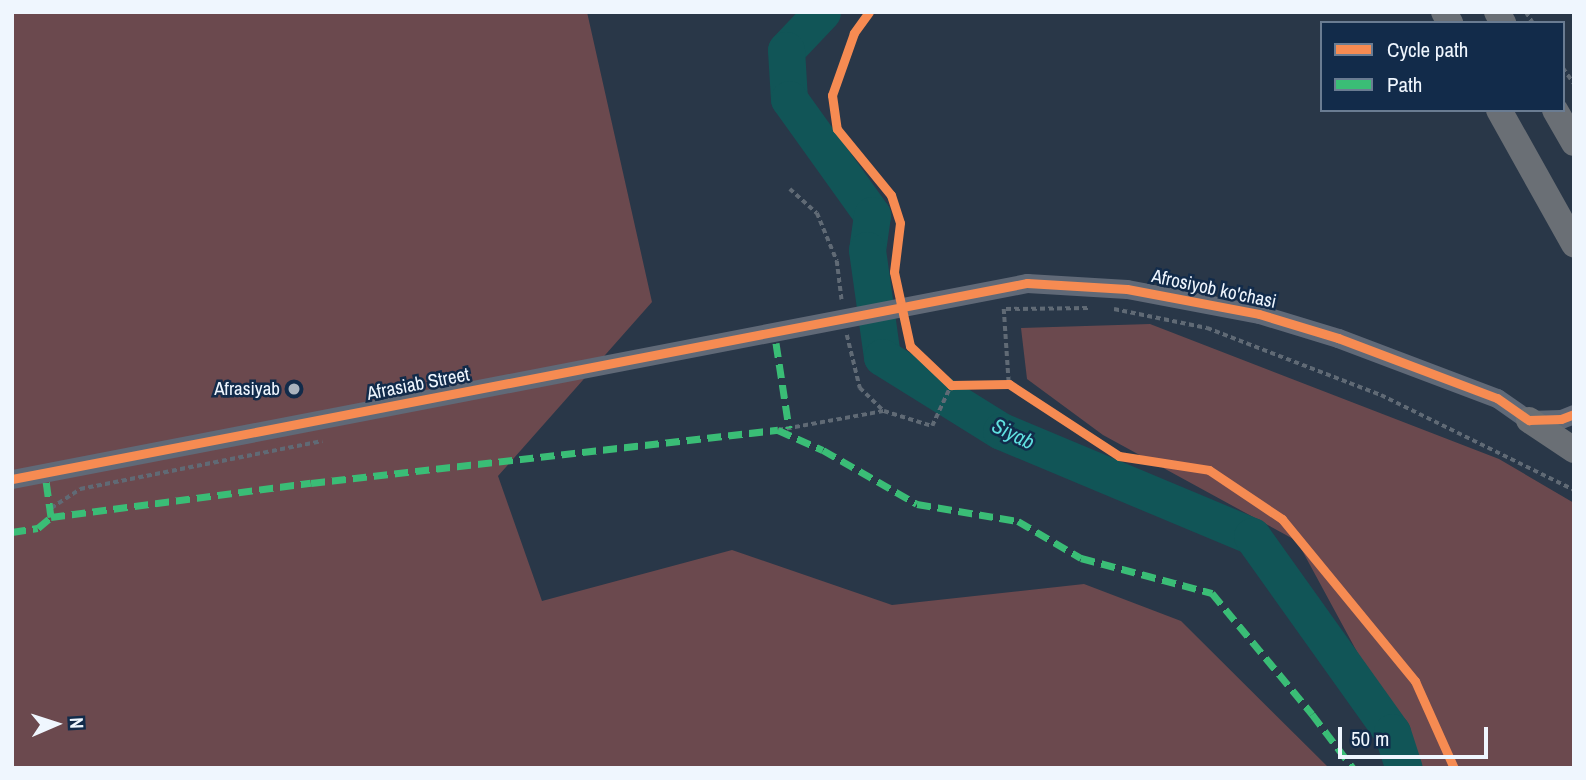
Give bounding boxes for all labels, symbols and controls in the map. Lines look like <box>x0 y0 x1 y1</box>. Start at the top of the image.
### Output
legend <box>1320 21 1565 112</box>
text: Cycle path <box>1387 35 1468 64</box>
text: Path <box>1387 70 1422 99</box>
street label: Afrosiyob ko'chasi <box>1150 265 1278 313</box>
street label: Afrasiab Street <box>365 363 471 405</box>
place label: Afrasiyab <box>214 378 280 400</box>
marker: Afrasiyab <box>286 381 302 397</box>
water label: Siyab <box>988 413 1038 455</box>
north arrow <box>21 689 91 759</box>
scale bar <box>1341 714 1492 758</box>
text: N <box>64 717 90 729</box>
text: 50 m <box>1351 724 1389 753</box>

